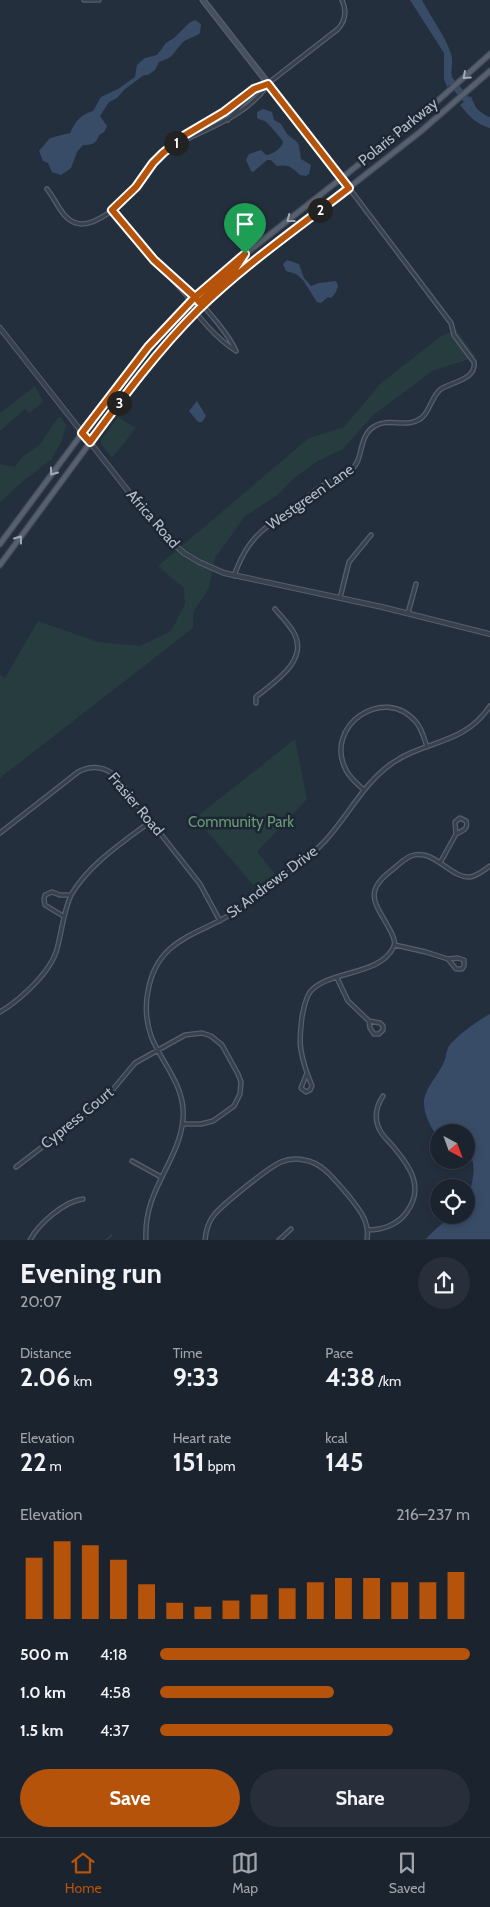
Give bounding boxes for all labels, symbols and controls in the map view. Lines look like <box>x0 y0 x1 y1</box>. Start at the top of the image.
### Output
one-way arrow <box>462 70 471 79</box>
street label: Polaris Parkway <box>355 94 442 170</box>
pin: 1 <box>164 130 188 156</box>
text: 1 <box>174 134 179 152</box>
pin: 2 <box>308 198 332 222</box>
text: 2 <box>317 201 324 219</box>
pin <box>224 203 266 254</box>
icon: arrive <box>231 210 259 238</box>
one-way arrow <box>286 213 296 222</box>
pin: 3 <box>106 390 132 416</box>
text: 3 <box>116 394 123 412</box>
street label: Westgreen Lane <box>263 460 357 534</box>
one-way arrow <box>51 466 59 475</box>
street label: Africa Road <box>123 486 183 552</box>
one-way arrow <box>13 535 23 544</box>
street label: Frasier Road <box>104 769 168 839</box>
park label: Community Park <box>188 813 294 831</box>
street label: St Andrews Drive <box>223 842 321 922</box>
street label: Cypress Court <box>37 1083 117 1153</box>
north arrow <box>430 1124 475 1169</box>
map controls <box>430 1124 475 1224</box>
button: locate <box>430 1179 475 1224</box>
text: Evening run <box>20 1256 162 1290</box>
button: share <box>418 1257 470 1309</box>
text: 20:07 <box>20 1292 62 1311</box>
text: Distance <box>20 1344 72 1362</box>
text: Time <box>173 1344 202 1362</box>
text: Pace <box>325 1344 353 1362</box>
text: 2.06 <box>20 1362 70 1392</box>
text: 9:33 <box>173 1362 219 1392</box>
text: 4:38 <box>325 1362 375 1392</box>
text: km <box>70 1372 92 1390</box>
text: /km <box>375 1372 401 1390</box>
text: Elevation <box>20 1429 75 1447</box>
text: Heart rate <box>173 1429 231 1447</box>
text: kcal <box>325 1429 348 1447</box>
text: 22 <box>20 1447 46 1477</box>
text: 151 <box>173 1447 205 1477</box>
text: 145 <box>325 1447 364 1477</box>
text: m <box>46 1457 62 1475</box>
text: bpm <box>205 1457 236 1475</box>
text: Elevation <box>20 1505 83 1524</box>
text: 216–237 m <box>396 1505 470 1524</box>
text: 500 m <box>20 1645 69 1664</box>
text: 4:18 <box>100 1645 128 1664</box>
text: 1.0 km <box>20 1683 66 1702</box>
text: 4:58 <box>100 1683 131 1702</box>
text: 1.5 km <box>20 1721 63 1740</box>
text: 4:37 <box>100 1721 129 1740</box>
button: Save <box>20 1769 240 1827</box>
button: Share <box>250 1769 470 1827</box>
tab: Home <box>65 1849 102 1897</box>
tab: Map <box>231 1849 259 1897</box>
tab: Saved <box>389 1849 425 1897</box>

